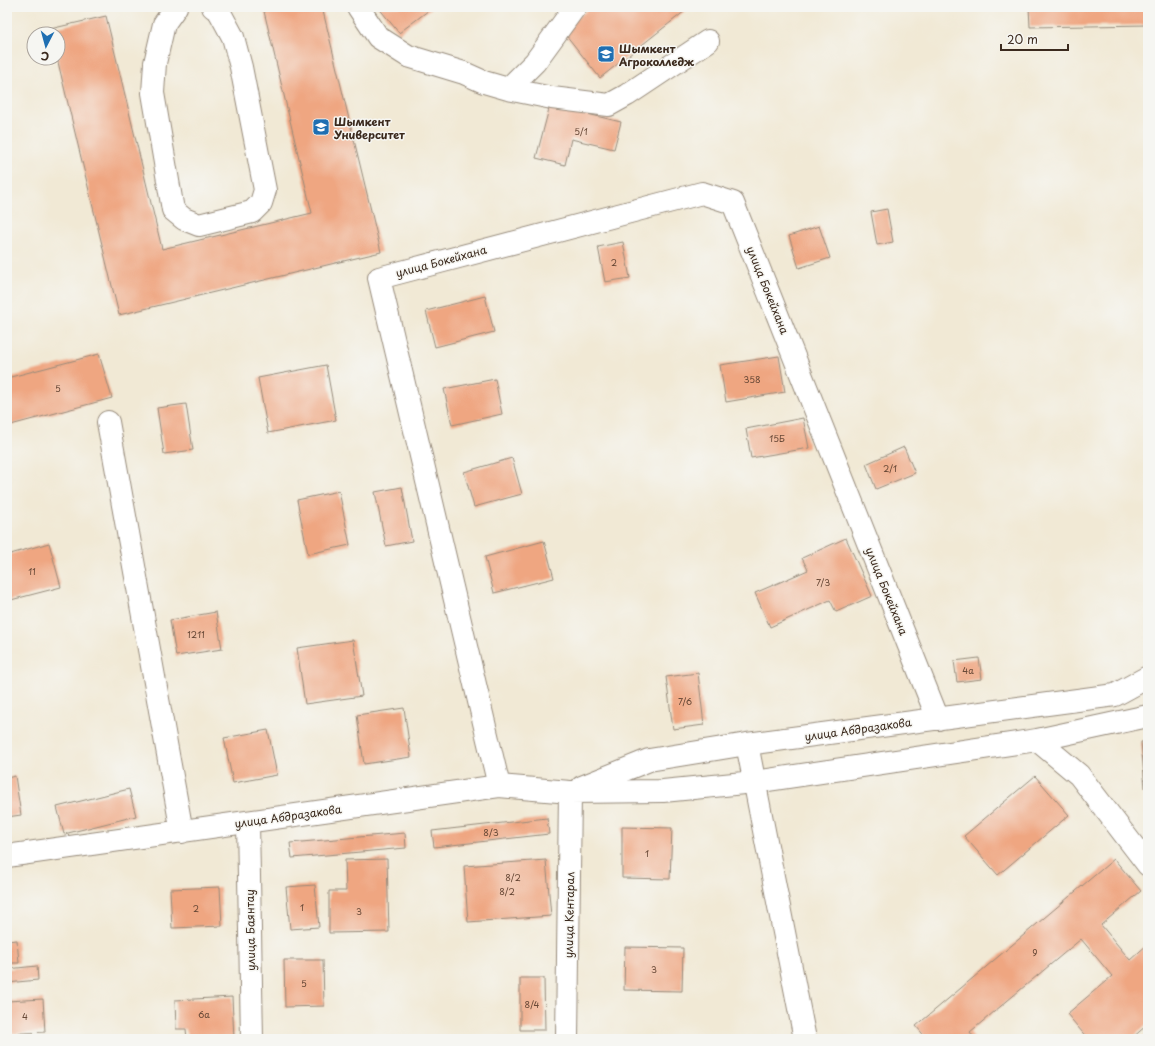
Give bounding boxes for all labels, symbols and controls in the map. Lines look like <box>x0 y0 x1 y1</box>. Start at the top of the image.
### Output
north arrow <box>26 26 66 66</box>
scale bar <box>1001 26 1068 52</box>
text: 20 m <box>1007 30 1038 48</box>
place label: Шымкент Агроколледж <box>618 40 695 70</box>
school or university icon: Шымкент Агроколледж <box>596 44 616 64</box>
text: С <box>40 48 50 65</box>
place label: Шымкент Университет <box>333 113 405 143</box>
school or university icon: Шымкент Университет <box>311 117 331 137</box>
house number: 5/1 <box>574 124 588 138</box>
street label: улица Бокейхана <box>394 241 489 281</box>
street label: улица Бокейхана <box>743 243 793 337</box>
house number: 2 <box>611 255 617 269</box>
house number: 358 <box>743 372 761 386</box>
house number: 5 <box>55 381 61 395</box>
house number: 15Б <box>769 431 785 445</box>
house number: 2/1 <box>883 461 897 475</box>
street label: улица Бокейхана <box>862 544 912 638</box>
house number: 11 <box>28 564 36 578</box>
house number: 7/3 <box>816 575 830 589</box>
house number: 1211 <box>187 627 205 641</box>
house number: 4а <box>962 663 974 677</box>
house number: 7/6 <box>678 694 692 708</box>
street label: улица Абдразакова <box>803 713 913 745</box>
street label: улица Абдразакова <box>233 800 343 832</box>
house number: 8/3 <box>483 825 499 839</box>
house number: 1 <box>645 846 649 860</box>
house number: 8/2 <box>505 870 521 884</box>
street label: улица Кентарал <box>560 871 578 958</box>
house number: 8/2 <box>499 884 515 898</box>
street label: улица Баянтау <box>241 889 259 971</box>
house number: 1 <box>300 900 304 914</box>
house number: 2 <box>193 901 199 915</box>
house number: 3 <box>356 904 362 918</box>
house number: 9 <box>1032 945 1038 959</box>
house number: 3 <box>651 962 657 976</box>
house number: 5 <box>301 976 307 990</box>
house number: 8/4 <box>525 997 540 1011</box>
house number: 6а <box>198 1007 210 1021</box>
house number: 4 <box>22 1009 28 1023</box>

